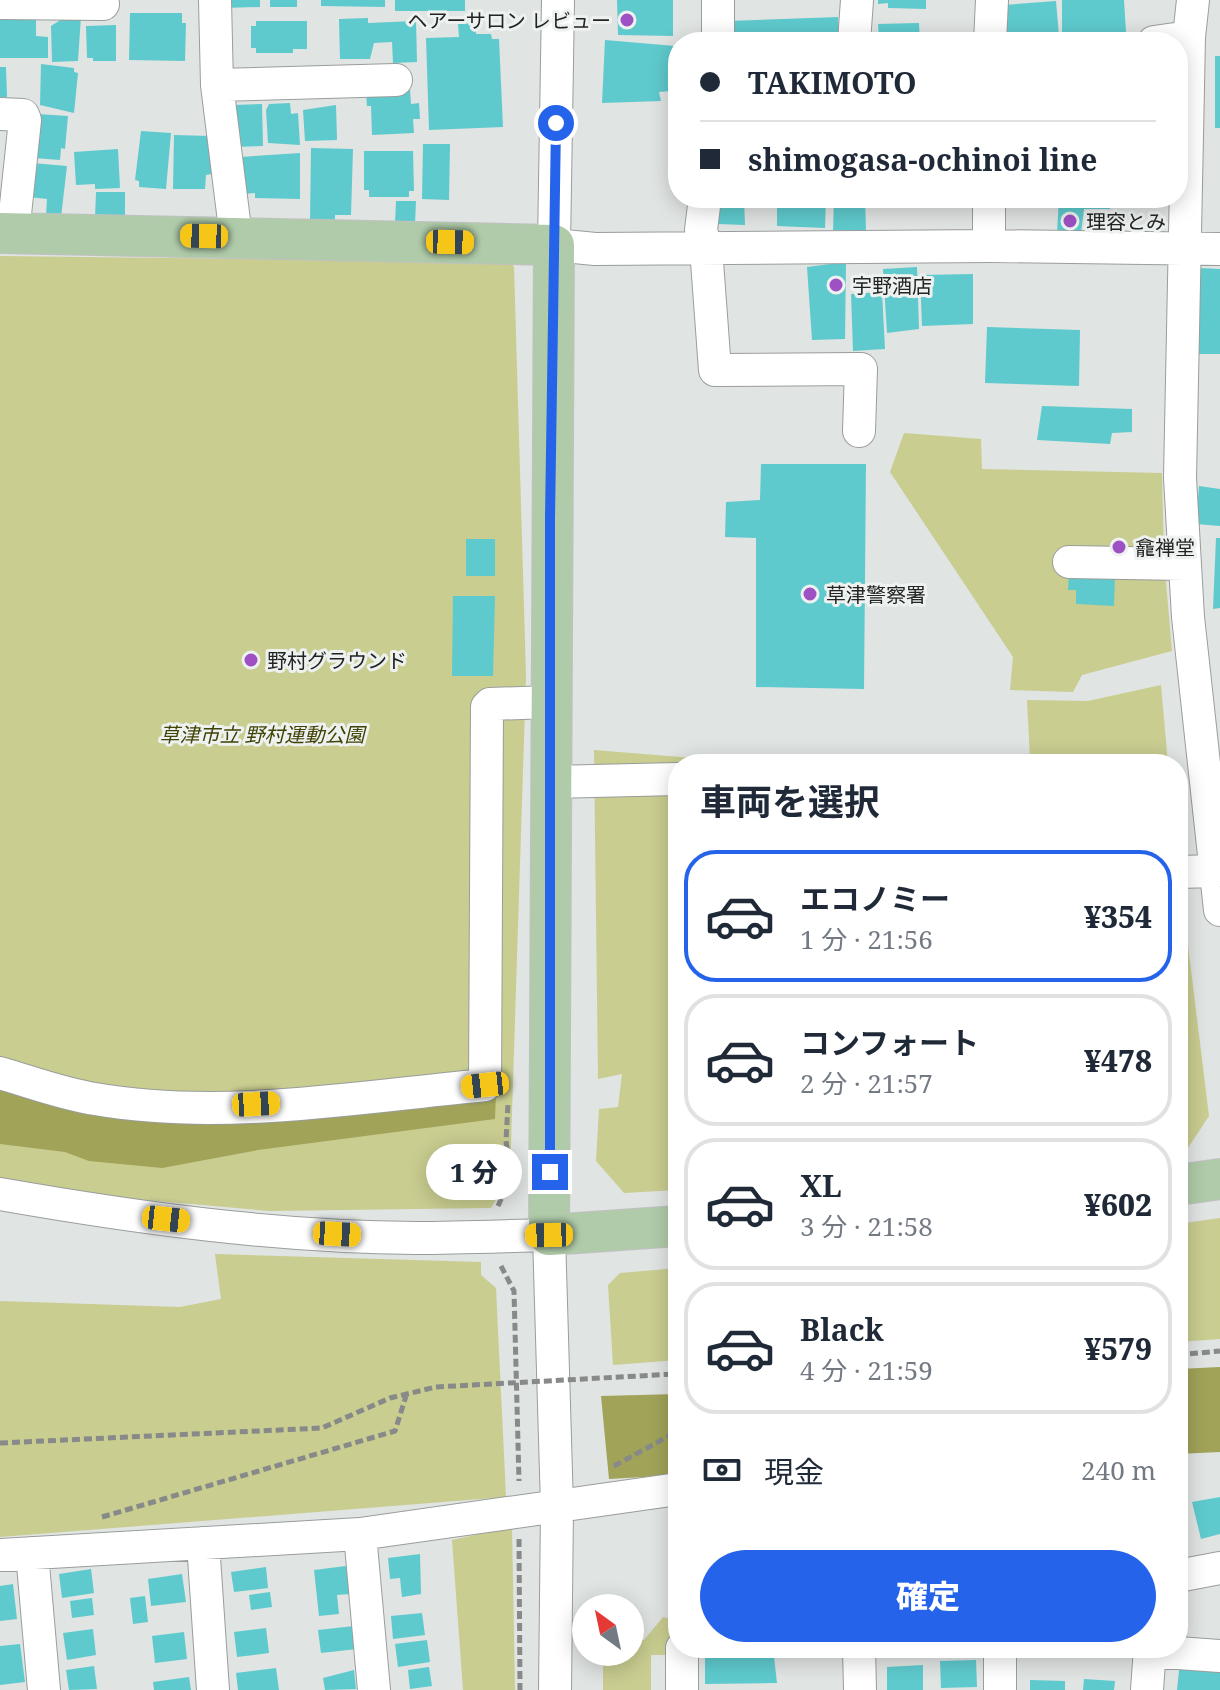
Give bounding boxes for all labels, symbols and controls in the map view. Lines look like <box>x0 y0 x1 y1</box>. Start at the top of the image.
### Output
place label: ヘアーサロン レビュー <box>407 7 611 34</box>
marker: ヘアーサロン レビュー <box>618 11 636 29</box>
text: TAKIMOTO <box>748 62 917 103</box>
route start <box>538 105 574 141</box>
text: shimogasa-ochinoi line <box>748 139 1097 180</box>
place label: 理容とみ <box>1086 208 1166 235</box>
marker: 理容とみ <box>1061 212 1079 230</box>
car <box>180 224 228 248</box>
car <box>426 230 474 254</box>
place label: 宇野酒店 <box>852 272 932 299</box>
marker: 宇野酒店 <box>827 276 845 294</box>
place label: 龕禅堂 <box>1135 534 1195 561</box>
marker: 龕禅堂 <box>1110 538 1128 556</box>
place label: 草津警察署 <box>826 581 926 608</box>
marker: 草津警察署 <box>801 585 819 603</box>
place label: 野村グラウンド <box>267 647 407 674</box>
marker: 野村グラウンド <box>242 651 260 669</box>
park label: 草津市立 野村運動公園 <box>159 721 368 748</box>
text: 車両を選択 <box>700 777 880 826</box>
text: エコノミー <box>800 878 950 919</box>
icon: car <box>704 880 776 952</box>
text: ¥354 <box>1084 896 1152 937</box>
text: 1 分 · 21:56 <box>800 921 933 957</box>
text: コンフォート <box>800 1022 979 1063</box>
icon: car <box>704 1024 776 1096</box>
text: ¥478 <box>1084 1040 1152 1081</box>
text: 2 分 · 21:57 <box>800 1065 933 1101</box>
car <box>460 1071 510 1099</box>
car <box>231 1091 281 1117</box>
callout: 1 分 <box>426 1144 522 1200</box>
text: 1 分 <box>450 1154 498 1190</box>
route end <box>532 1154 568 1190</box>
text: XL <box>800 1165 842 1206</box>
icon: car <box>704 1168 776 1240</box>
text: ¥602 <box>1084 1184 1152 1225</box>
car <box>141 1205 191 1233</box>
text: 3 分 · 21:58 <box>800 1208 933 1244</box>
car <box>312 1221 362 1247</box>
car <box>525 1223 573 1247</box>
text: Black <box>800 1309 884 1350</box>
icon: car <box>704 1312 776 1384</box>
text: ¥579 <box>1084 1328 1152 1369</box>
text: 4 分 · 21:59 <box>800 1352 933 1388</box>
icon: cash <box>700 1448 744 1492</box>
text: 現金 <box>764 1451 824 1492</box>
text: 240 m <box>1081 1452 1156 1488</box>
button: 確定 <box>700 1550 1156 1642</box>
north arrow <box>572 1594 644 1666</box>
map controls <box>572 1594 644 1666</box>

